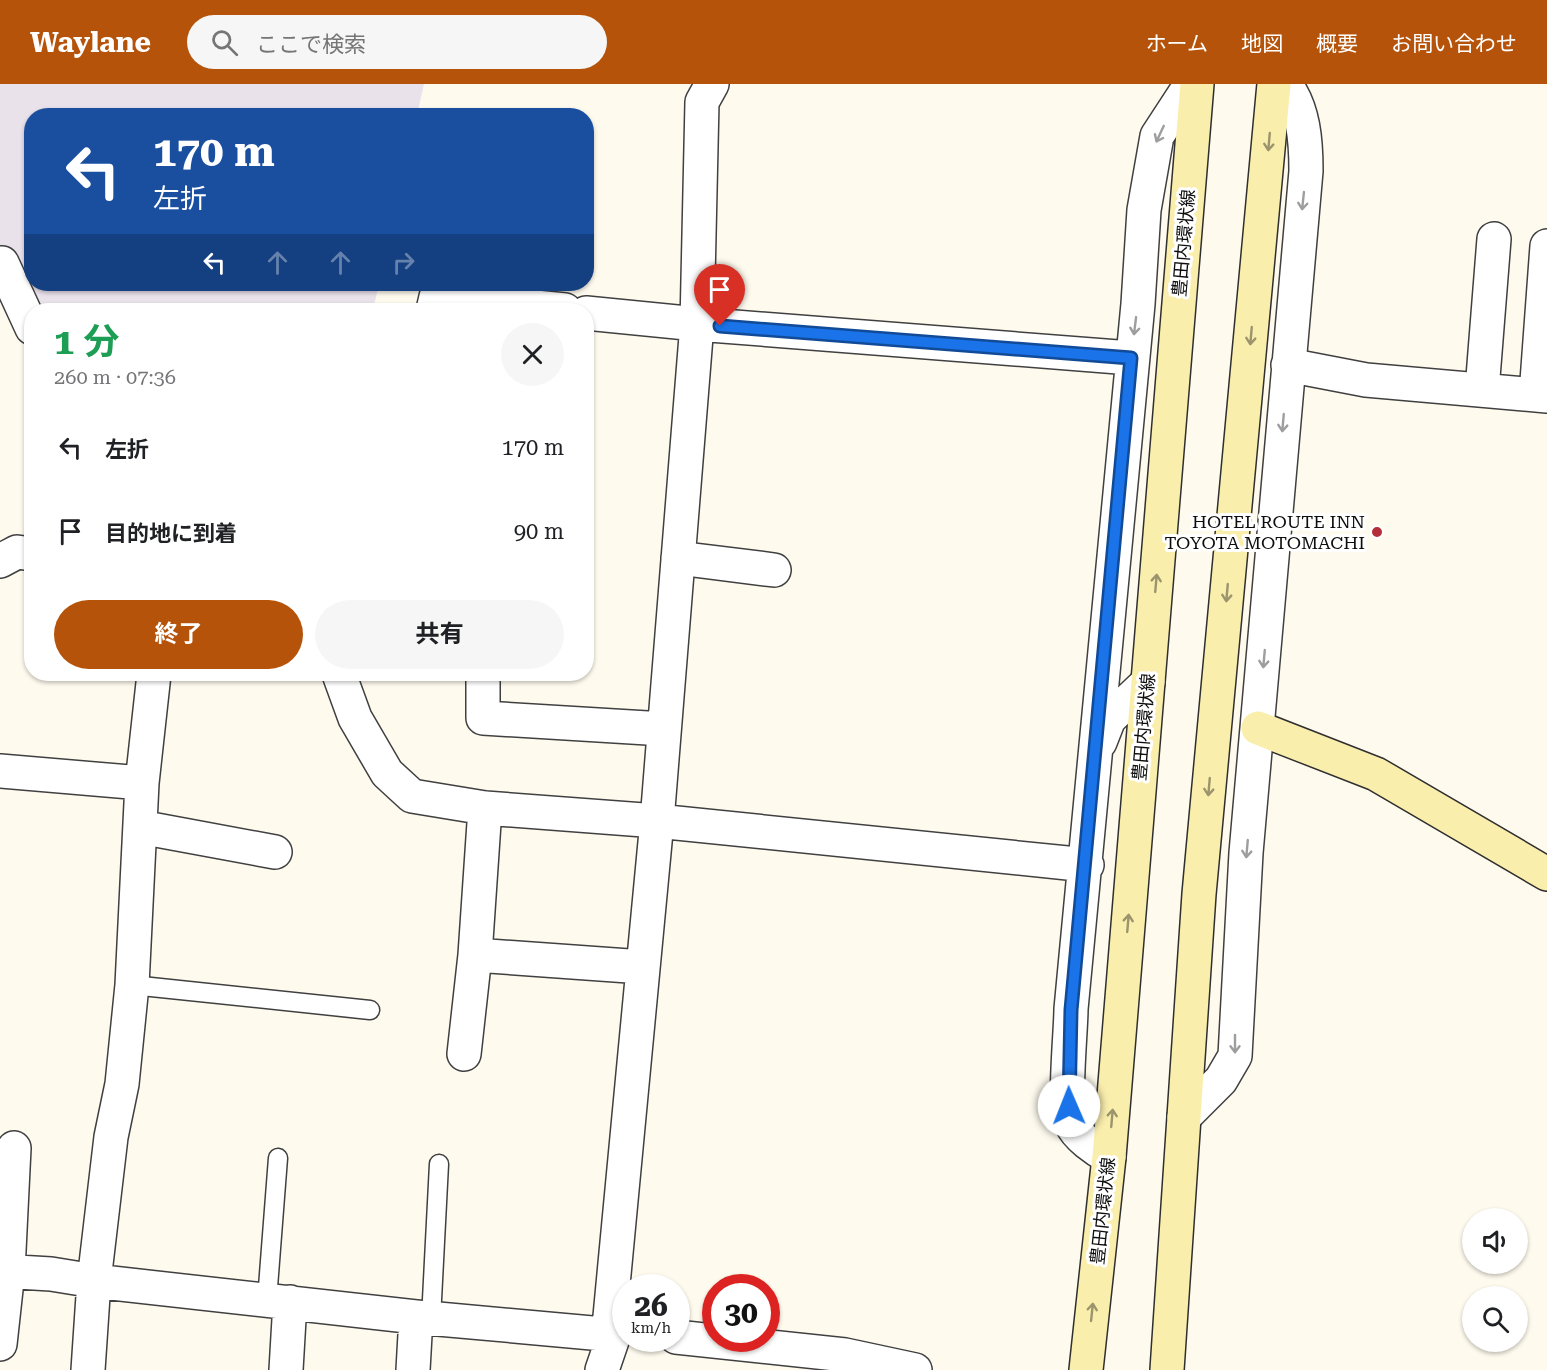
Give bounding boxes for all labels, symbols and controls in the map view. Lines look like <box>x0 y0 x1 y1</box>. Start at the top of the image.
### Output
search box <box>187 15 607 69</box>
text: Waylane <box>30 26 151 59</box>
icon: search <box>208 26 241 59</box>
text: ここで検索 <box>256 32 366 57</box>
text: ホーム <box>1146 32 1208 56</box>
text: 地図 <box>1241 32 1283 56</box>
text: 概要 <box>1316 32 1358 56</box>
text: お問い合わせ <box>1391 32 1517 56</box>
one-way arrow <box>1154 124 1166 142</box>
text: 170 m <box>153 127 275 176</box>
icon: left <box>54 132 132 210</box>
one-way arrow <box>1263 132 1274 152</box>
text: 左折 <box>153 183 207 215</box>
street label: 豊田内環状線 <box>1168 188 1199 298</box>
one-way arrow <box>1297 190 1308 210</box>
icon: left <box>198 246 231 279</box>
icon: ahead <box>261 246 294 279</box>
icon: ahead <box>324 246 357 279</box>
icon: right <box>387 246 420 279</box>
pin <box>694 264 745 326</box>
icon: arrive <box>703 273 736 306</box>
one-way arrow <box>1130 316 1141 336</box>
text: 1 分 <box>54 321 119 363</box>
button: close <box>501 323 564 386</box>
one-way arrow <box>1245 326 1256 346</box>
text: 260 m · 07:36 <box>54 365 176 389</box>
one-way arrow <box>1277 413 1288 433</box>
icon: left <box>54 431 87 464</box>
text: 170 m <box>501 435 564 460</box>
text: 左折 <box>105 437 149 462</box>
place label: HOTEL ROUTE INN TOYOTA MOTOMACHI <box>1164 511 1365 553</box>
icon: arrive <box>54 515 87 548</box>
text: 90 m <box>514 519 564 544</box>
text: 目的地に到着 <box>105 521 237 546</box>
marker: HOTEL ROUTE INN TOYOTA MOTOMACHI <box>1370 525 1384 539</box>
one-way arrow <box>1151 573 1162 593</box>
one-way arrow <box>1221 583 1232 603</box>
button: 終了 <box>54 600 303 669</box>
button: 共有 <box>315 600 564 669</box>
one-way arrow <box>1258 649 1269 669</box>
street label: 豊田内環状線 <box>1128 672 1159 782</box>
one-way arrow <box>1203 777 1214 797</box>
one-way arrow <box>1241 839 1252 859</box>
one-way arrow <box>1123 914 1134 934</box>
one-way arrow <box>1229 1034 1241 1054</box>
position arrow <box>1037 1074 1101 1138</box>
one-way arrow <box>1107 1108 1118 1128</box>
street label: 豊田内環状線 <box>1086 1156 1119 1266</box>
map controls <box>1462 1208 1528 1352</box>
button: sound <box>1462 1208 1528 1274</box>
speed limit sign: 30 <box>702 1274 780 1352</box>
button: search <box>1462 1286 1528 1352</box>
text: 26 <box>634 1288 668 1323</box>
one-way arrow <box>1087 1302 1098 1322</box>
text: km/h <box>631 1319 671 1337</box>

